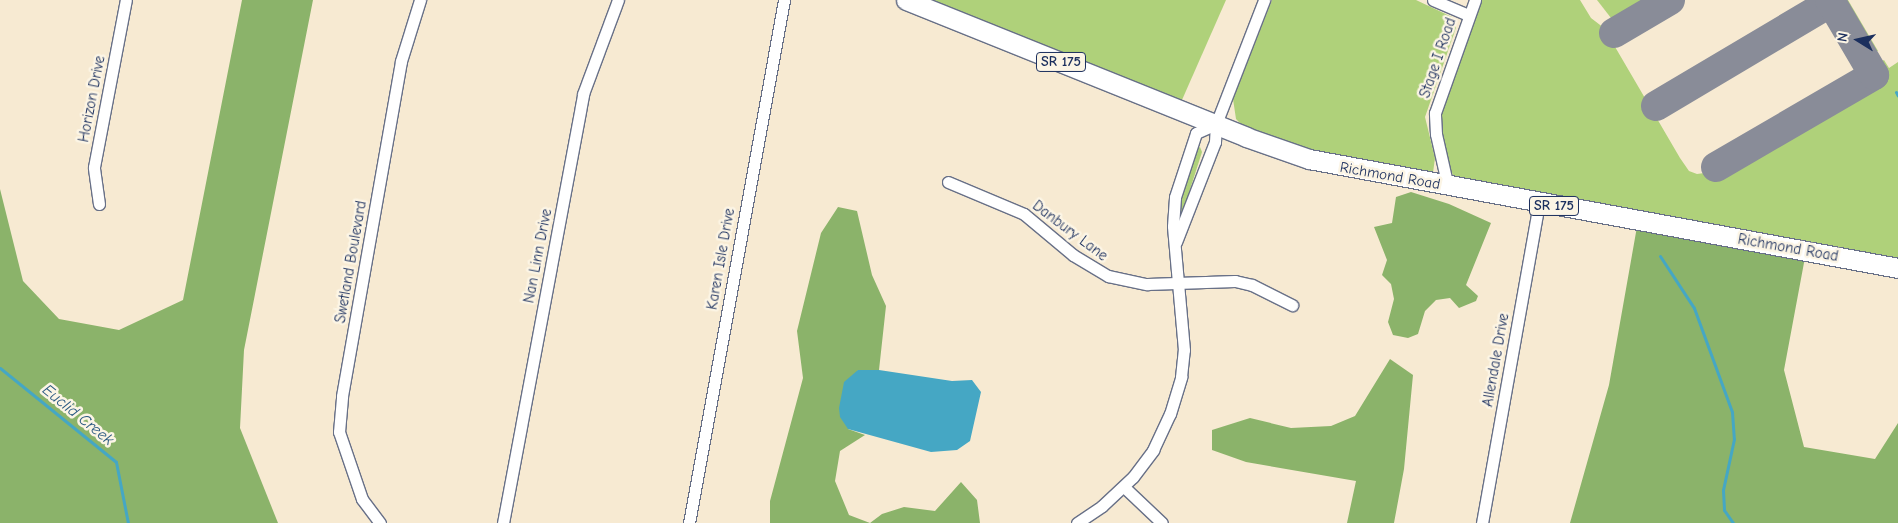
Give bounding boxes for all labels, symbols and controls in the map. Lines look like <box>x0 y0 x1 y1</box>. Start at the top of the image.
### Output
north arrow <box>1833 15 1883 65</box>
street label: Stage I Road <box>1416 16 1460 100</box>
text: N <box>1834 31 1852 43</box>
road number: SR 175 <box>1035 51 1087 74</box>
street label: Horizon Drive <box>75 54 109 144</box>
street label: Richmond Road <box>1338 158 1442 194</box>
road number: SR 175 <box>1528 195 1580 218</box>
street label: Danbury Lane <box>1029 197 1111 265</box>
street label: Swetland Boulevard <box>331 199 371 325</box>
street label: Nan Linn Drive <box>520 207 556 305</box>
street label: Karen Isle Drive <box>703 207 739 311</box>
street label: Richmond Road <box>1736 230 1840 266</box>
street label: Allendale Drive <box>1479 312 1513 408</box>
water label: Euclid Creek <box>38 380 118 450</box>

